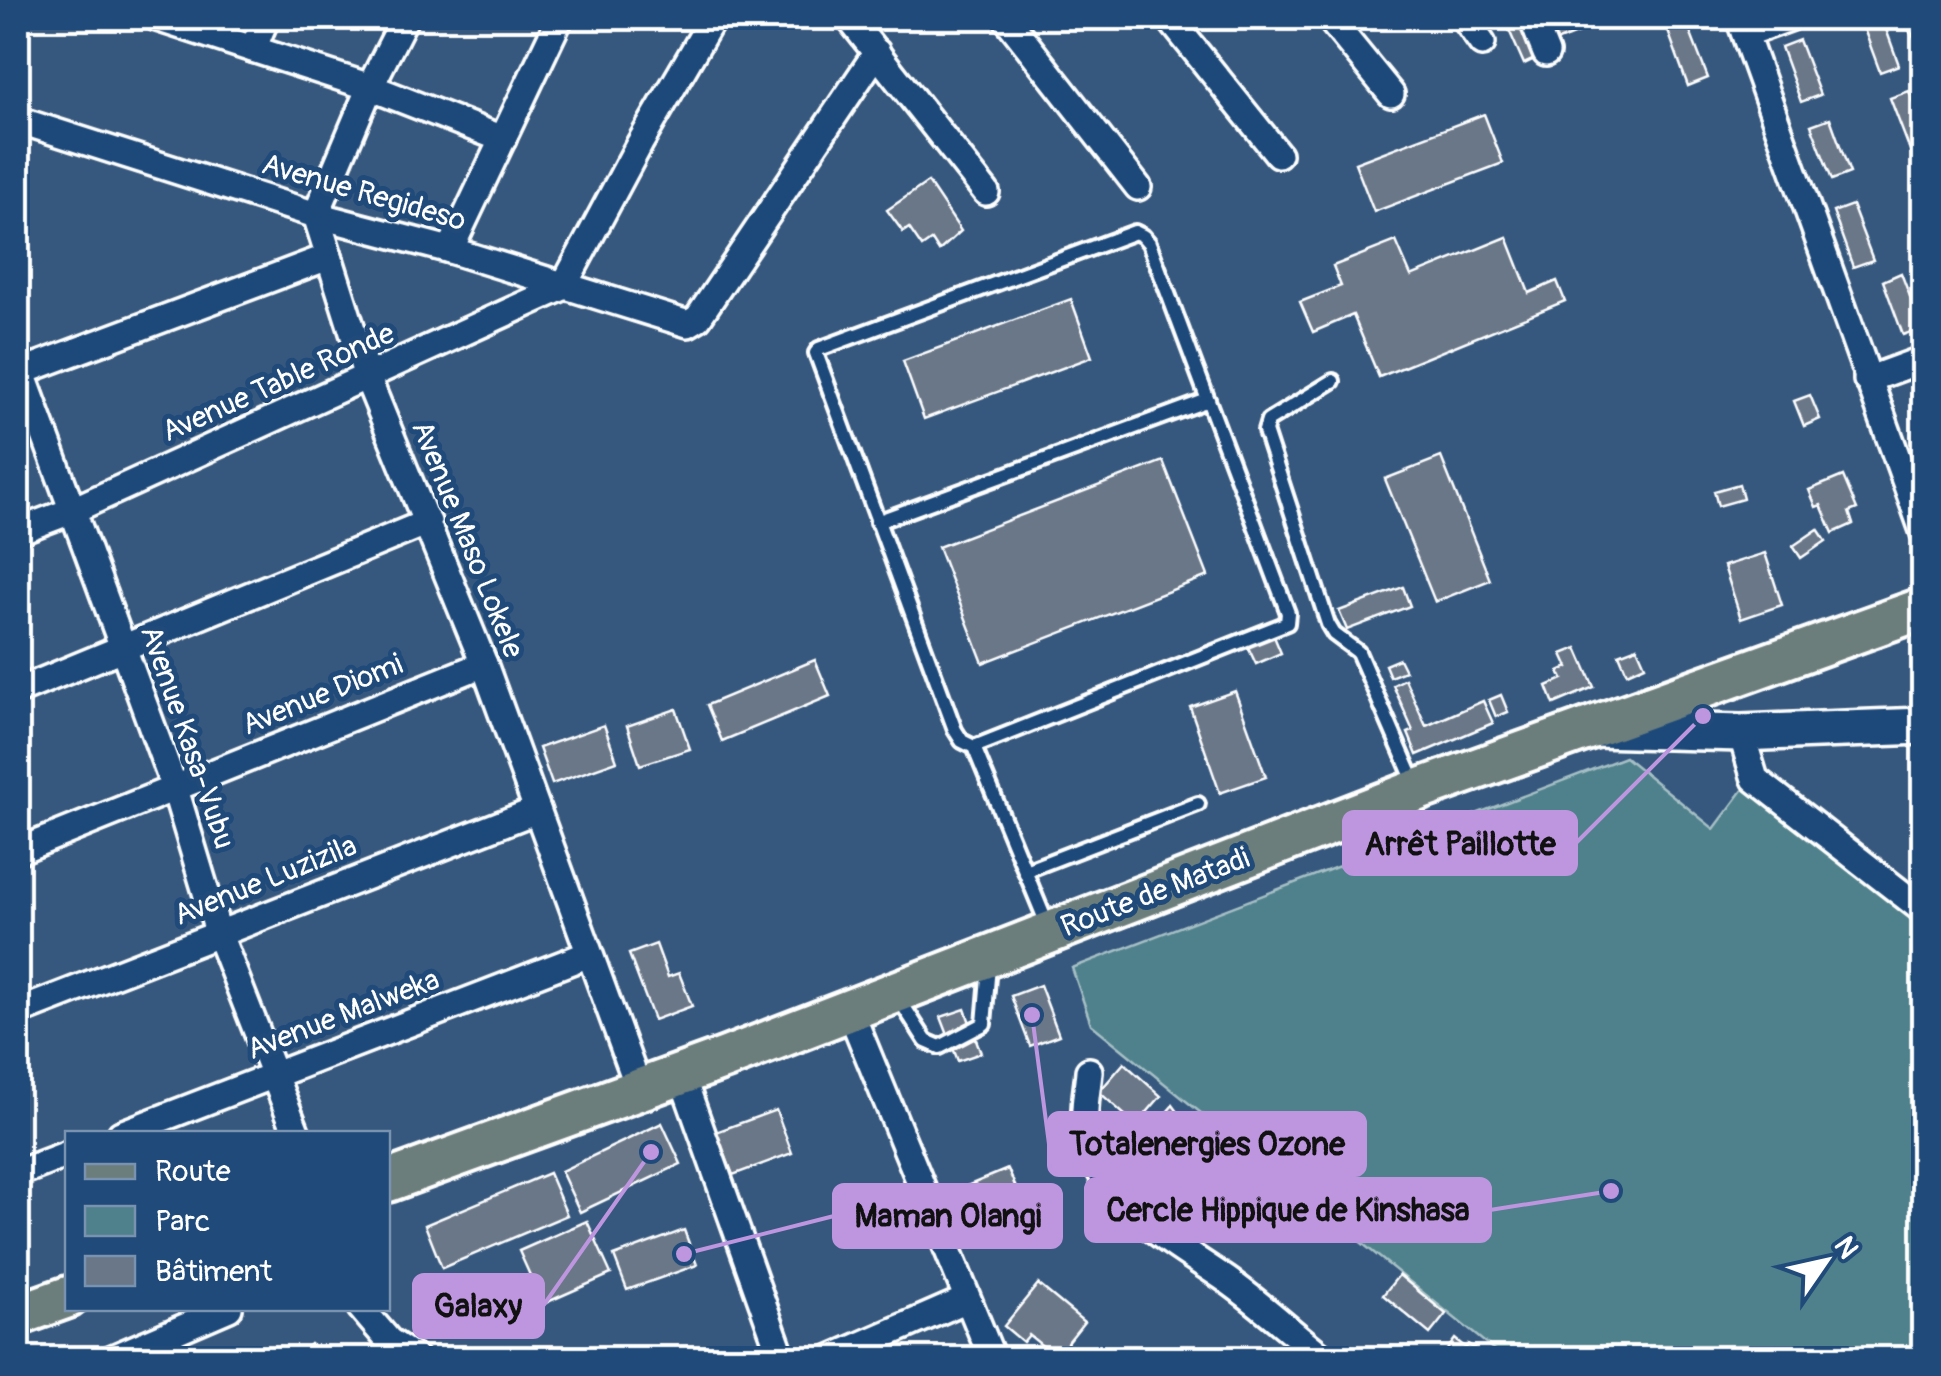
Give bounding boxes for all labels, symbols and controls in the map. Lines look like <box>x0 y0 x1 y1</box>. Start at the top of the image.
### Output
street label: Avenue Regideso <box>258 146 470 239</box>
street label: Avenue Table Ronde <box>156 314 400 450</box>
street label: Avenue Maso Lokele <box>403 415 532 663</box>
street label: Avenue Kasa-Vubu <box>132 621 243 854</box>
street label: Avenue Diomi <box>236 645 408 743</box>
callout: Arrêt Paillotte <box>1344 812 1576 874</box>
text: Arrêt Paillotte <box>1364 825 1557 865</box>
street label: Avenue Luzizila <box>168 827 362 934</box>
street label: Route de Matadi <box>1056 840 1255 945</box>
street label: Avenue Malweka <box>242 961 445 1068</box>
callout: Totalenergies Ozone <box>1049 1113 1365 1175</box>
text: Totalenergies Ozone <box>1068 1125 1346 1165</box>
legend <box>65 1131 390 1311</box>
text: Route <box>155 1153 231 1190</box>
callout: Cercle Hippique de Kinshasa <box>1086 1179 1490 1241</box>
callout: Maman Olangi <box>834 1185 1061 1247</box>
text: Cercle Hippique de Kinshasa <box>1106 1191 1470 1231</box>
text: Maman Olangi <box>854 1197 1042 1237</box>
text: Parc <box>155 1203 210 1240</box>
north arrow <box>1776 1211 1876 1311</box>
text: N <box>1826 1230 1865 1265</box>
text: Bâtiment <box>155 1253 273 1290</box>
callout: Galaxy <box>414 1275 543 1337</box>
text: Galaxy <box>434 1287 522 1327</box>

